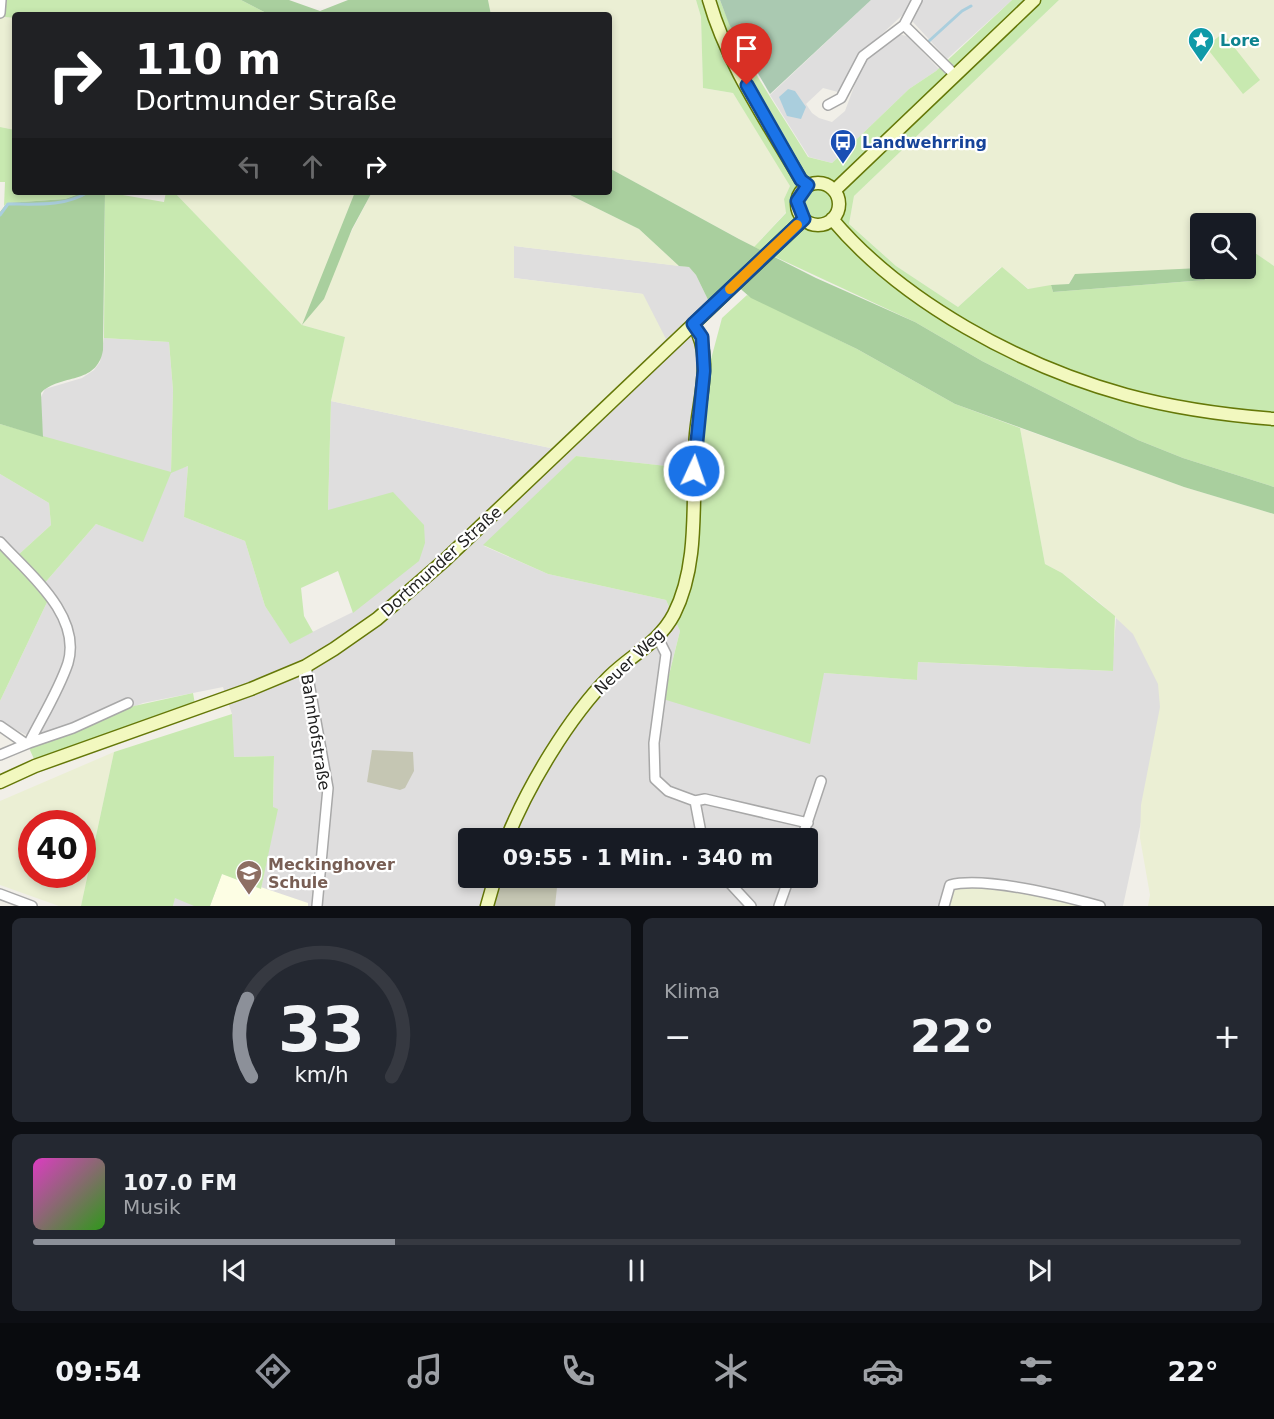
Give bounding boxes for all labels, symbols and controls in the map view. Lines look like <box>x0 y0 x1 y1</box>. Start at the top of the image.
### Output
pin <box>721 23 772 85</box>
place icon: Lore <box>1186 25 1216 63</box>
place label: Lore <box>1220 31 1260 50</box>
icon: arrive <box>730 32 763 65</box>
text: 110 m <box>135 35 281 84</box>
icon: right <box>36 36 114 114</box>
text: Dortmunder Straße <box>135 85 397 116</box>
bus stop icon: Landwehrring <box>828 127 858 165</box>
place label: Landwehrring <box>862 133 987 152</box>
icon: left <box>233 150 266 183</box>
icon: ahead <box>296 150 329 183</box>
icon: right <box>359 150 392 183</box>
map controls <box>1190 213 1256 279</box>
button: search <box>1190 213 1256 279</box>
position arrow <box>662 439 726 503</box>
street label: Dortmunder Straße <box>377 502 505 620</box>
street label: Neuer Weg <box>591 624 668 698</box>
street label: Bahnhofstraße <box>297 673 334 792</box>
speed limit sign: 40 <box>18 810 96 888</box>
text: 09:55 · 1 Min. · 340 m <box>503 845 773 870</box>
place label: Meckinghover Schule <box>268 855 395 892</box>
school or university icon: Meckinghover Schule <box>234 858 264 896</box>
text: Klima <box>664 979 720 1003</box>
text: 33 <box>278 993 365 1066</box>
text: 22° <box>910 1010 995 1063</box>
text: − <box>664 1017 692 1056</box>
text: + <box>1213 1017 1241 1056</box>
text: km/h <box>294 1062 349 1087</box>
text: 107.0 FM <box>123 1170 237 1195</box>
text: Musik <box>123 1195 181 1219</box>
icon: previous <box>218 1254 251 1287</box>
icon: pause <box>620 1254 653 1287</box>
icon: next <box>1023 1254 1056 1287</box>
icon: directions <box>252 1350 294 1392</box>
icon: music <box>404 1350 446 1392</box>
icon: phone <box>557 1350 599 1392</box>
icon: climate <box>710 1350 752 1392</box>
icon: car <box>862 1350 904 1392</box>
icon: filters <box>1015 1350 1057 1392</box>
text: 09:54 <box>55 1356 141 1387</box>
text: 22° <box>1168 1356 1219 1387</box>

